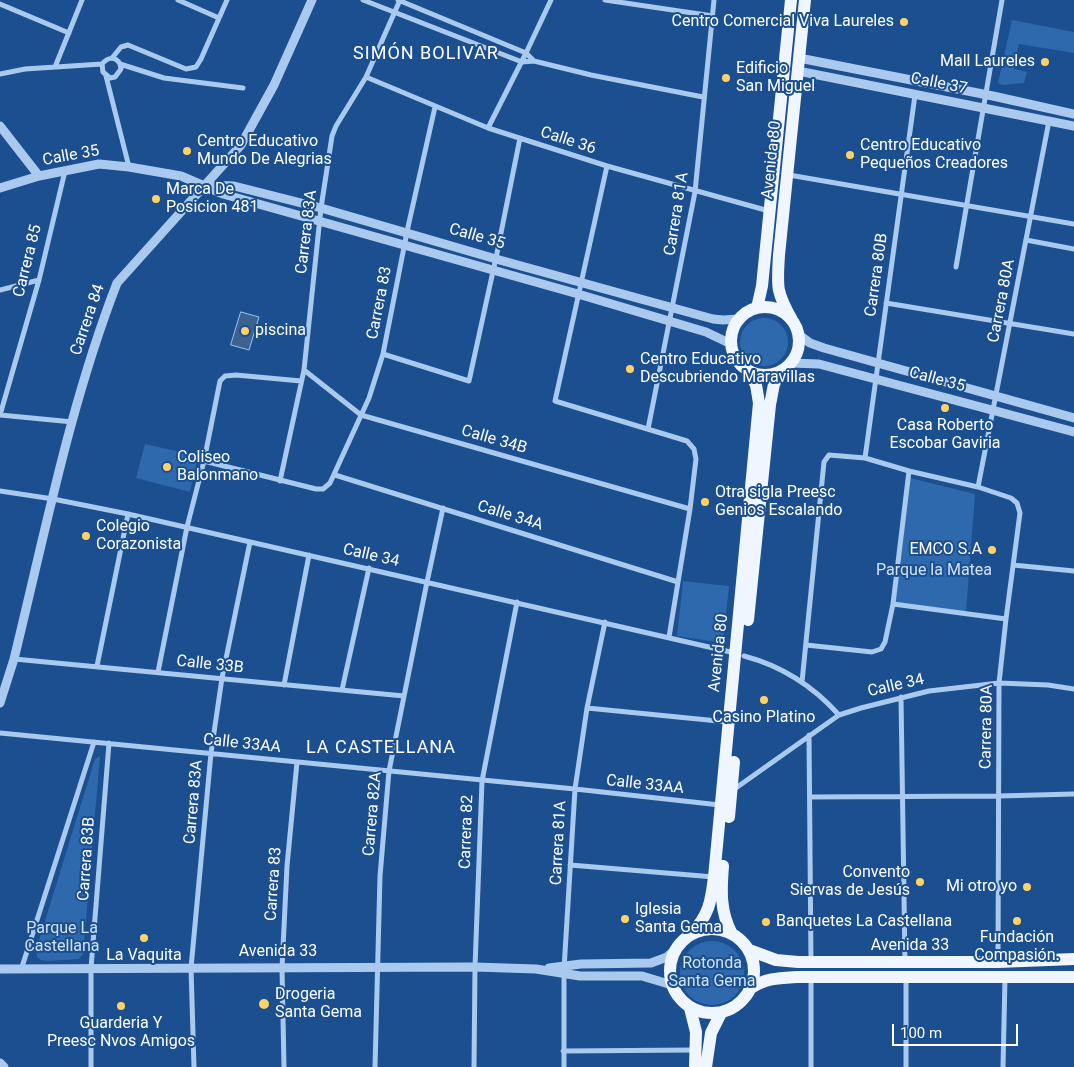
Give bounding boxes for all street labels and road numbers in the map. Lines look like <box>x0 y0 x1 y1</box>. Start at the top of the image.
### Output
street label: Calle 37 <box>909 69 969 99</box>
street label: Avenida 80 <box>758 120 786 200</box>
street label: Calle 36 <box>538 123 598 159</box>
street label: Calle 35 <box>41 142 101 170</box>
street label: Carrera 81A <box>661 171 693 257</box>
street label: Carrera 83A <box>292 189 322 275</box>
street label: Calle 35 <box>447 220 507 254</box>
street label: Carrera 85 <box>10 223 46 299</box>
street label: Carrera 80B <box>862 232 892 318</box>
street label: Carrera 80A <box>985 258 1019 344</box>
street label: Carrera 83 <box>364 265 396 341</box>
street label: Carrera 84 <box>67 282 109 358</box>
street label: Calle 35 <box>907 363 967 397</box>
street label: Calle 34B <box>459 421 529 459</box>
street label: Calle 34A <box>475 497 545 535</box>
street label: Calle 34 <box>341 540 401 572</box>
street label: Avenida 80 <box>705 613 733 693</box>
street label: Calle 33B <box>176 652 244 678</box>
street label: Calle 34 <box>866 670 926 702</box>
street label: Carrera 80A <box>977 685 997 769</box>
street label: Calle 33AA <box>202 730 282 758</box>
street label: Carrera 83A <box>181 759 207 845</box>
street label: Carrera 82A <box>360 771 386 857</box>
street label: Calle 33AA <box>605 771 685 799</box>
street label: Carrera 82 <box>456 795 478 869</box>
street label: Carrera 81A <box>547 800 571 886</box>
street label: Carrera 83B <box>74 816 100 902</box>
street label: Carrera 83 <box>262 846 286 922</box>
street label: Avenida 33 <box>871 936 949 956</box>
street label: Avenida 33 <box>239 942 317 962</box>

